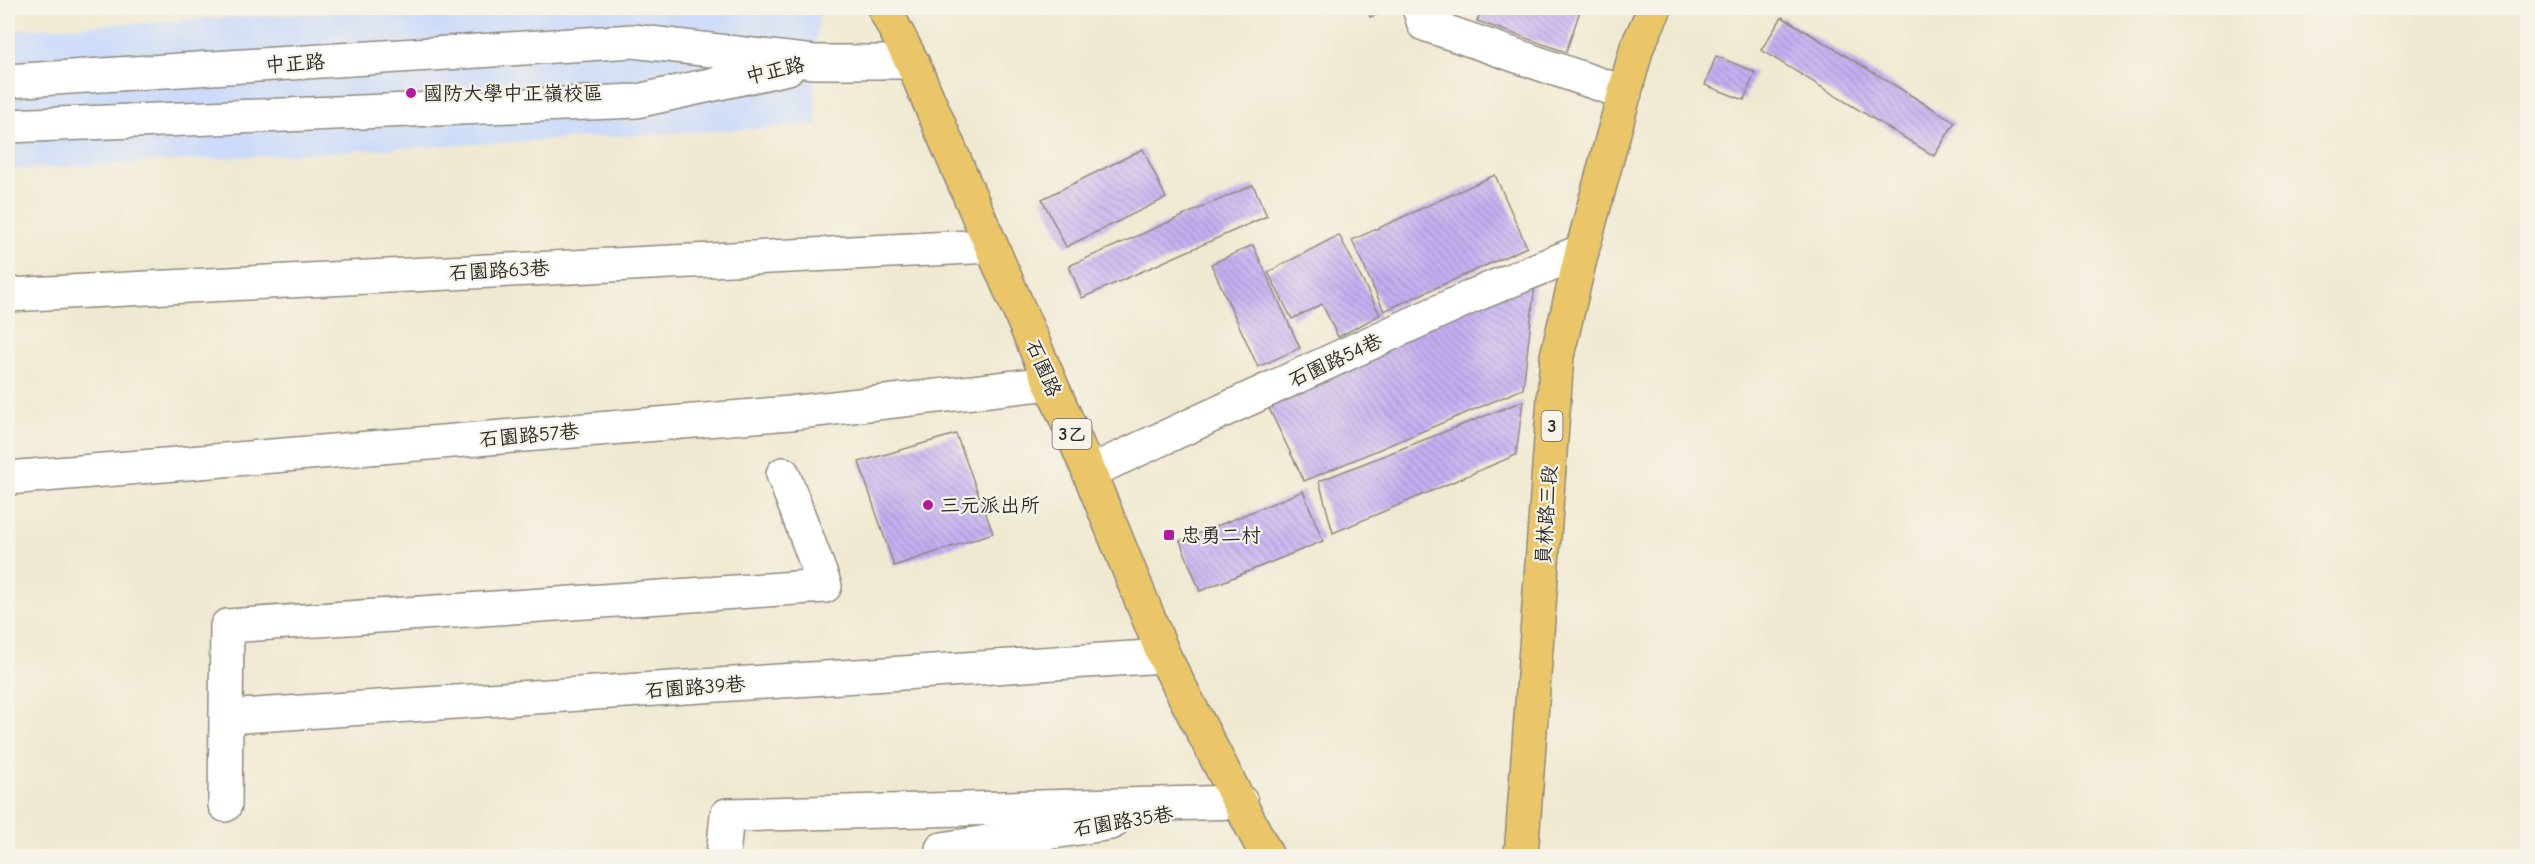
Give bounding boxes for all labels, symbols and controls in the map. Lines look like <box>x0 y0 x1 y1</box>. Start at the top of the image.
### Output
street label: 中正路 <box>264 50 327 77</box>
street label: 中正路 <box>743 52 808 88</box>
place label: 國防大學中正嶺校區 <box>423 82 603 105</box>
marker: 國防大學中正嶺校區 <box>404 86 418 100</box>
street label: 石園路63巷 <box>448 256 551 285</box>
street label: 石園路54巷 <box>1285 328 1387 392</box>
street label: 石園路 <box>1021 336 1066 401</box>
road number: 3 <box>1542 411 1562 441</box>
road number: 3乙 <box>1052 419 1092 449</box>
street label: 石園路57巷 <box>478 420 581 451</box>
street label: 員林路三段 <box>1532 464 1561 566</box>
place label: 三元派出所 <box>940 494 1040 517</box>
marker: 三元派出所 <box>921 498 935 512</box>
place label: 忠勇二村 <box>1181 524 1261 547</box>
marker: 忠勇二村 <box>1162 528 1176 542</box>
street label: 石園路39巷 <box>644 672 747 702</box>
street label: 石園路35巷 <box>1071 802 1176 841</box>

